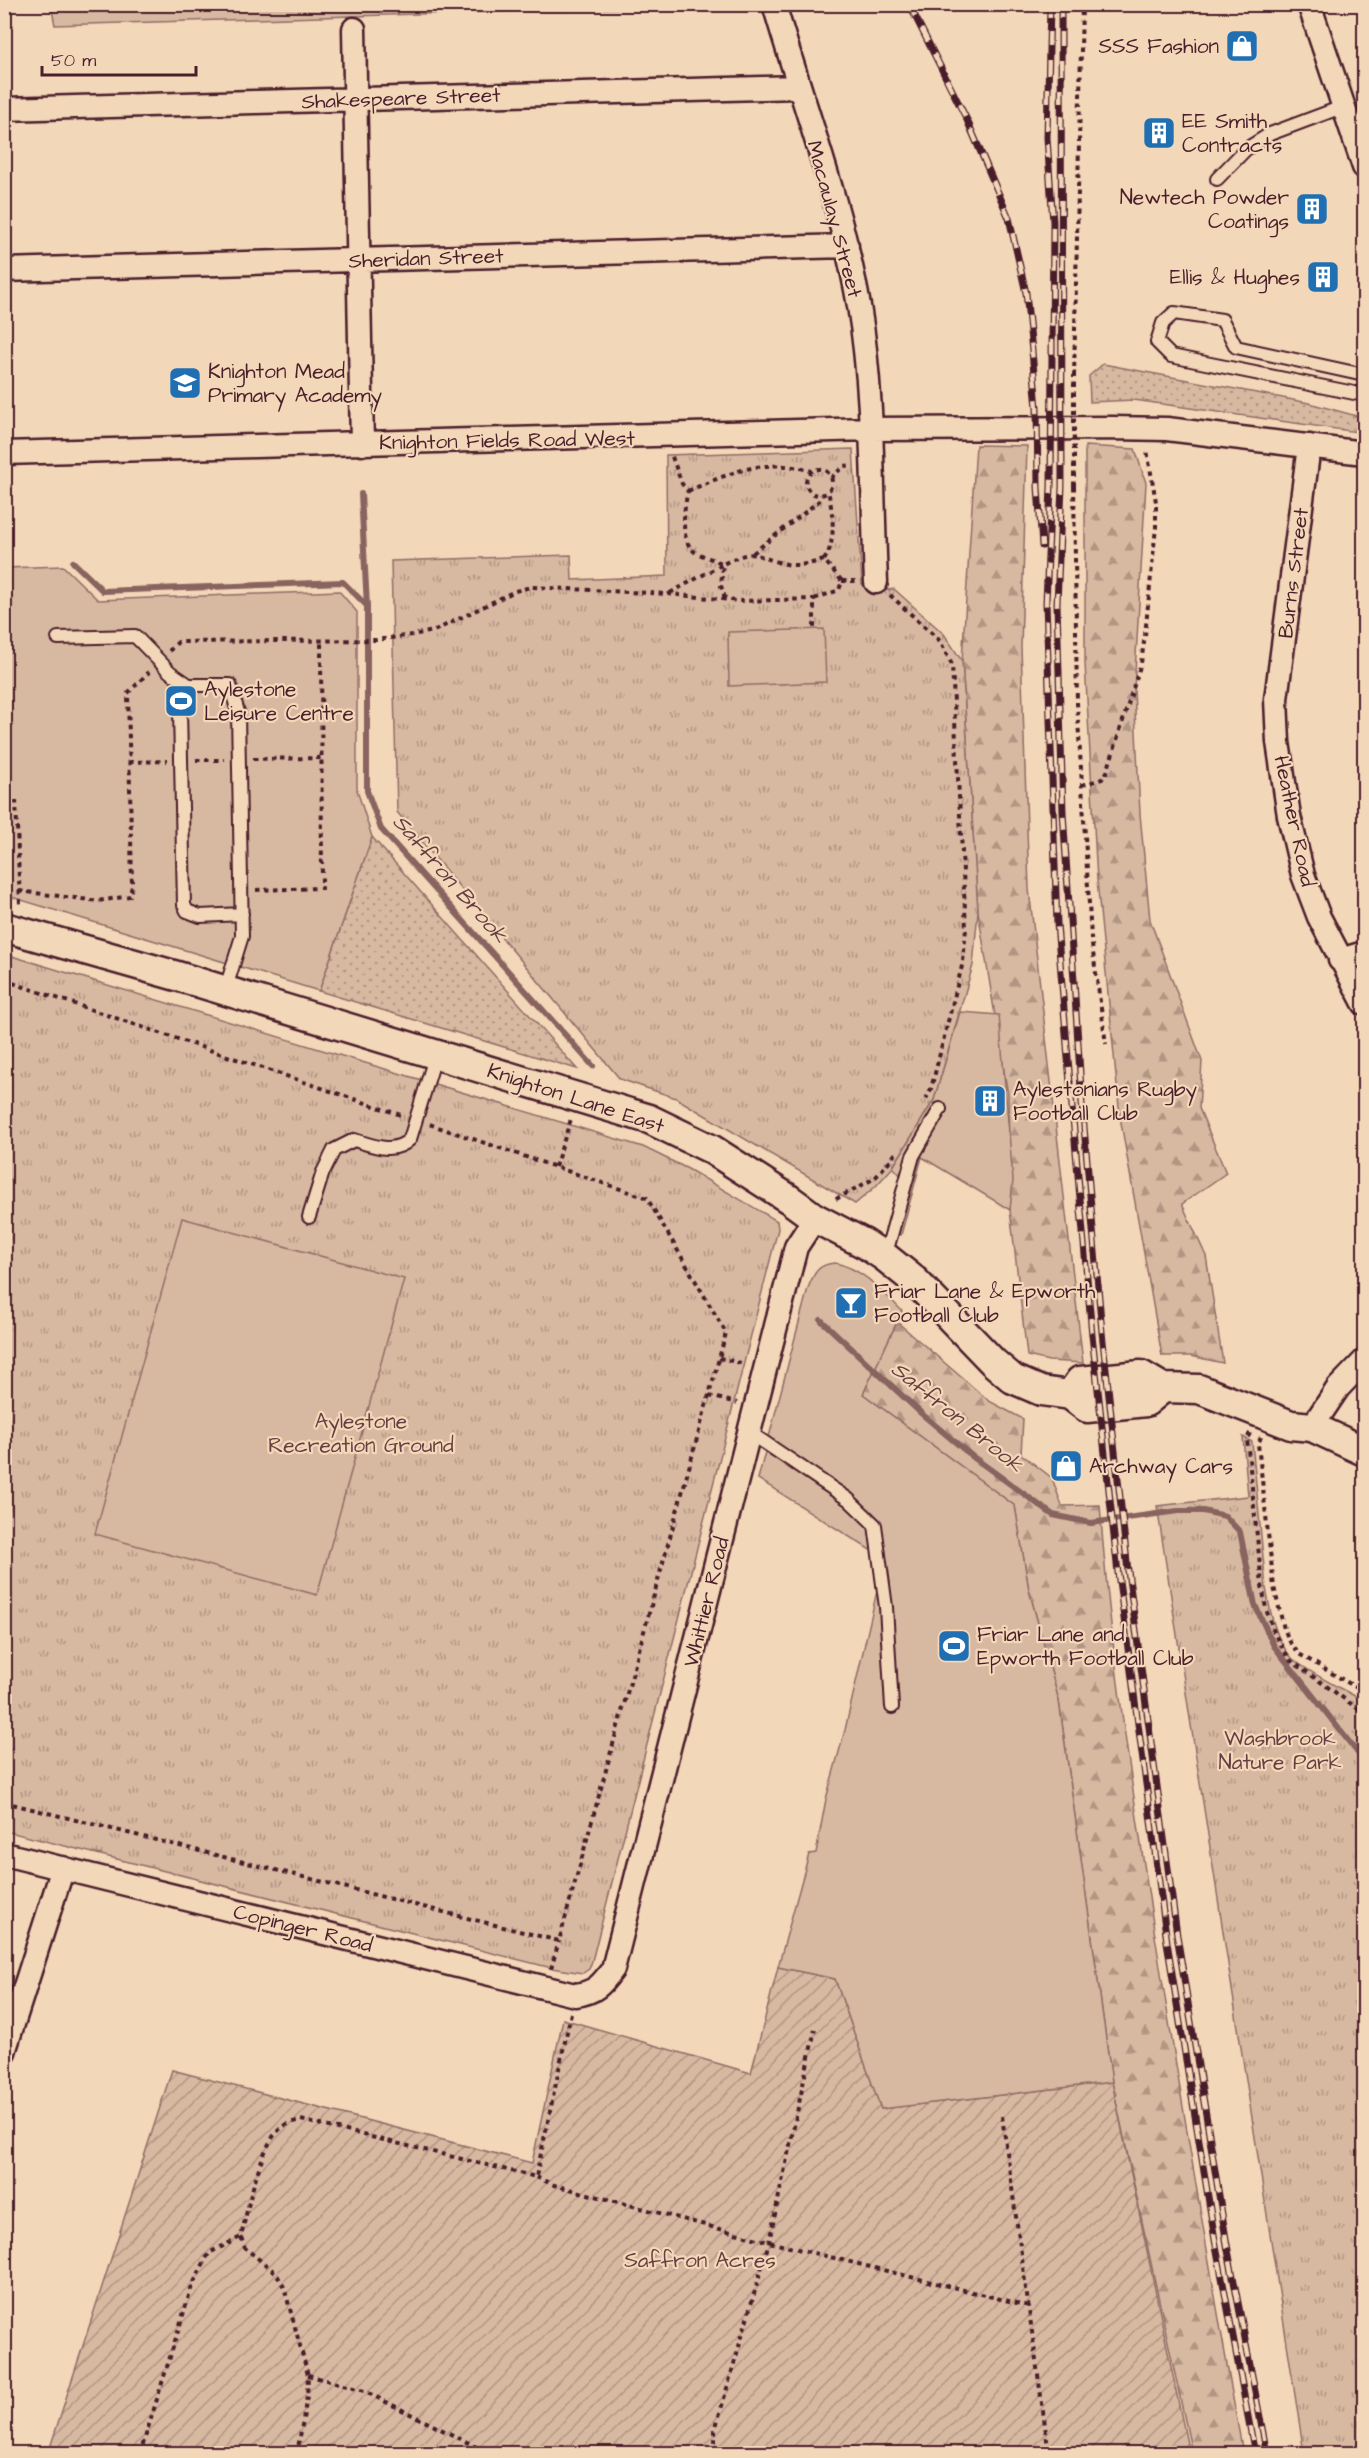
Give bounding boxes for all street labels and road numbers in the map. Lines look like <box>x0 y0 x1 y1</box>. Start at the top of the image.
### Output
street label: Shakespeare Street <box>301 81 502 117</box>
street label: Macaulay Street <box>798 137 870 302</box>
street label: Sheridan Street <box>348 241 505 276</box>
street label: Knighton Fields Road West <box>379 424 636 459</box>
street label: Burns Street <box>1271 506 1316 640</box>
street label: Heather Road <box>1266 753 1323 890</box>
street label: Knighton Lane East <box>483 1056 669 1143</box>
street label: Whittier Road <box>676 1534 737 1670</box>
street label: Copinger Road <box>230 1897 376 1962</box>

